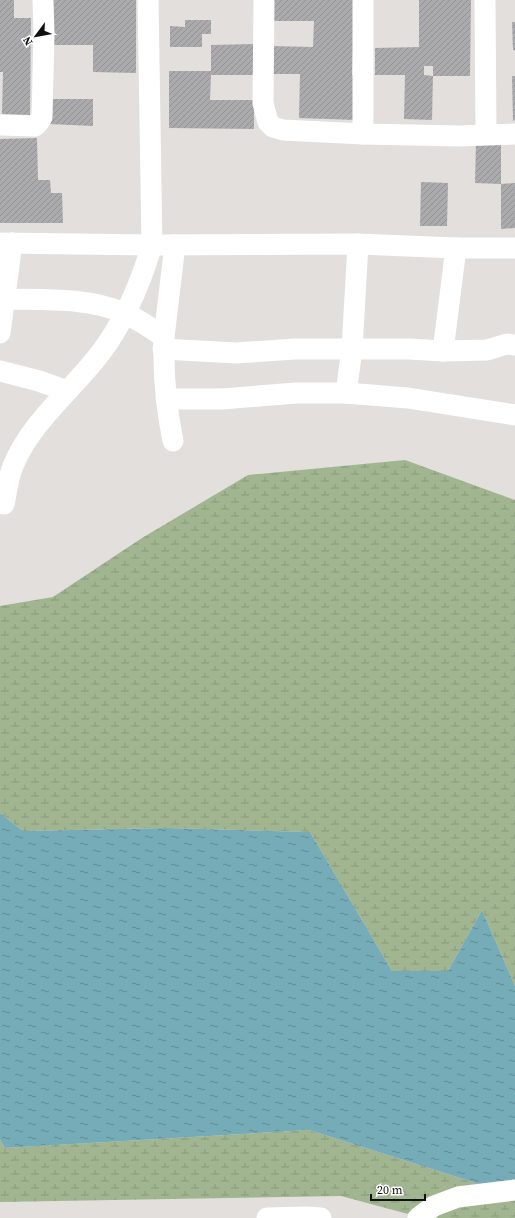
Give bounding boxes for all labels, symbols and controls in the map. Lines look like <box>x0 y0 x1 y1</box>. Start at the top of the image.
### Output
north arrow <box>16 16 56 56</box>
text: N <box>19 34 36 48</box>
scale bar <box>371 1176 425 1202</box>
text: 20 m <box>377 1182 403 1198</box>

